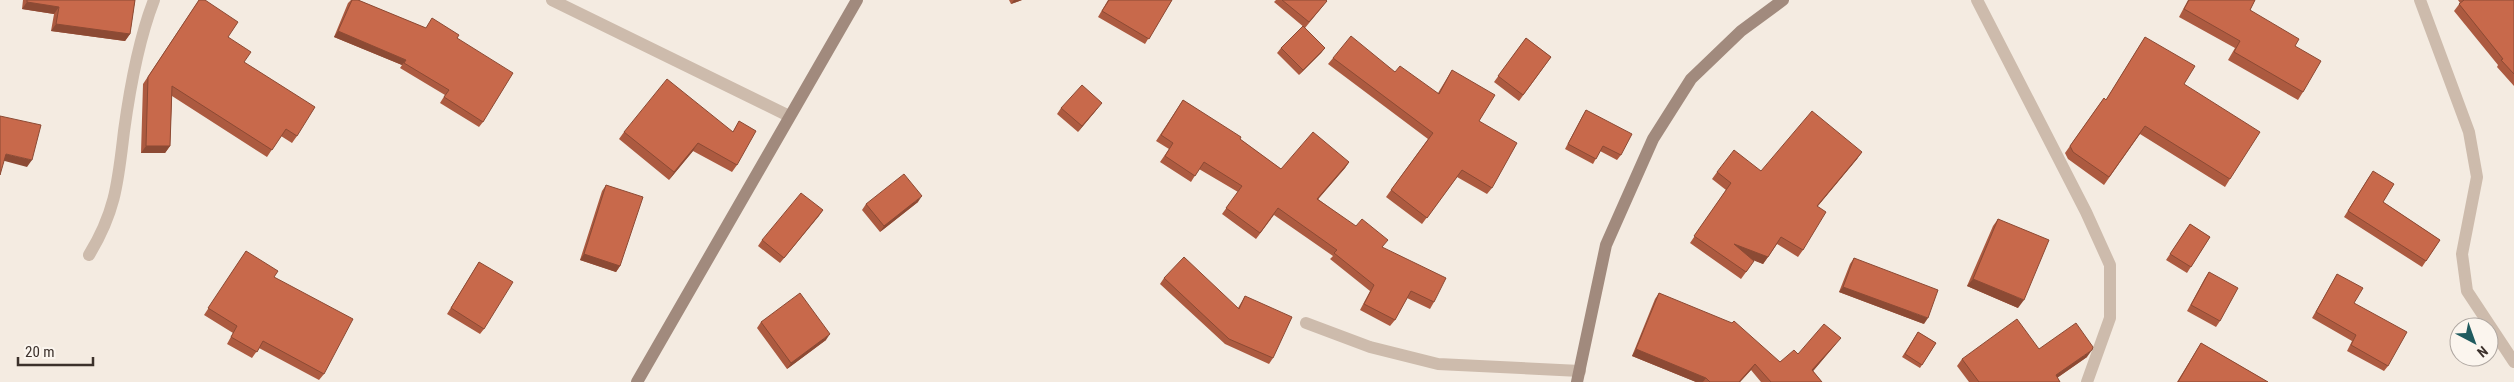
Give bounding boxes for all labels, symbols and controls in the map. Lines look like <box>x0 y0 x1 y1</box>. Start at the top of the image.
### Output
north arrow <box>2449 317 2499 367</box>
scale bar <box>18 334 92 366</box>
text: 20 m <box>25 343 55 361</box>
text: N <box>2474 343 2491 361</box>

